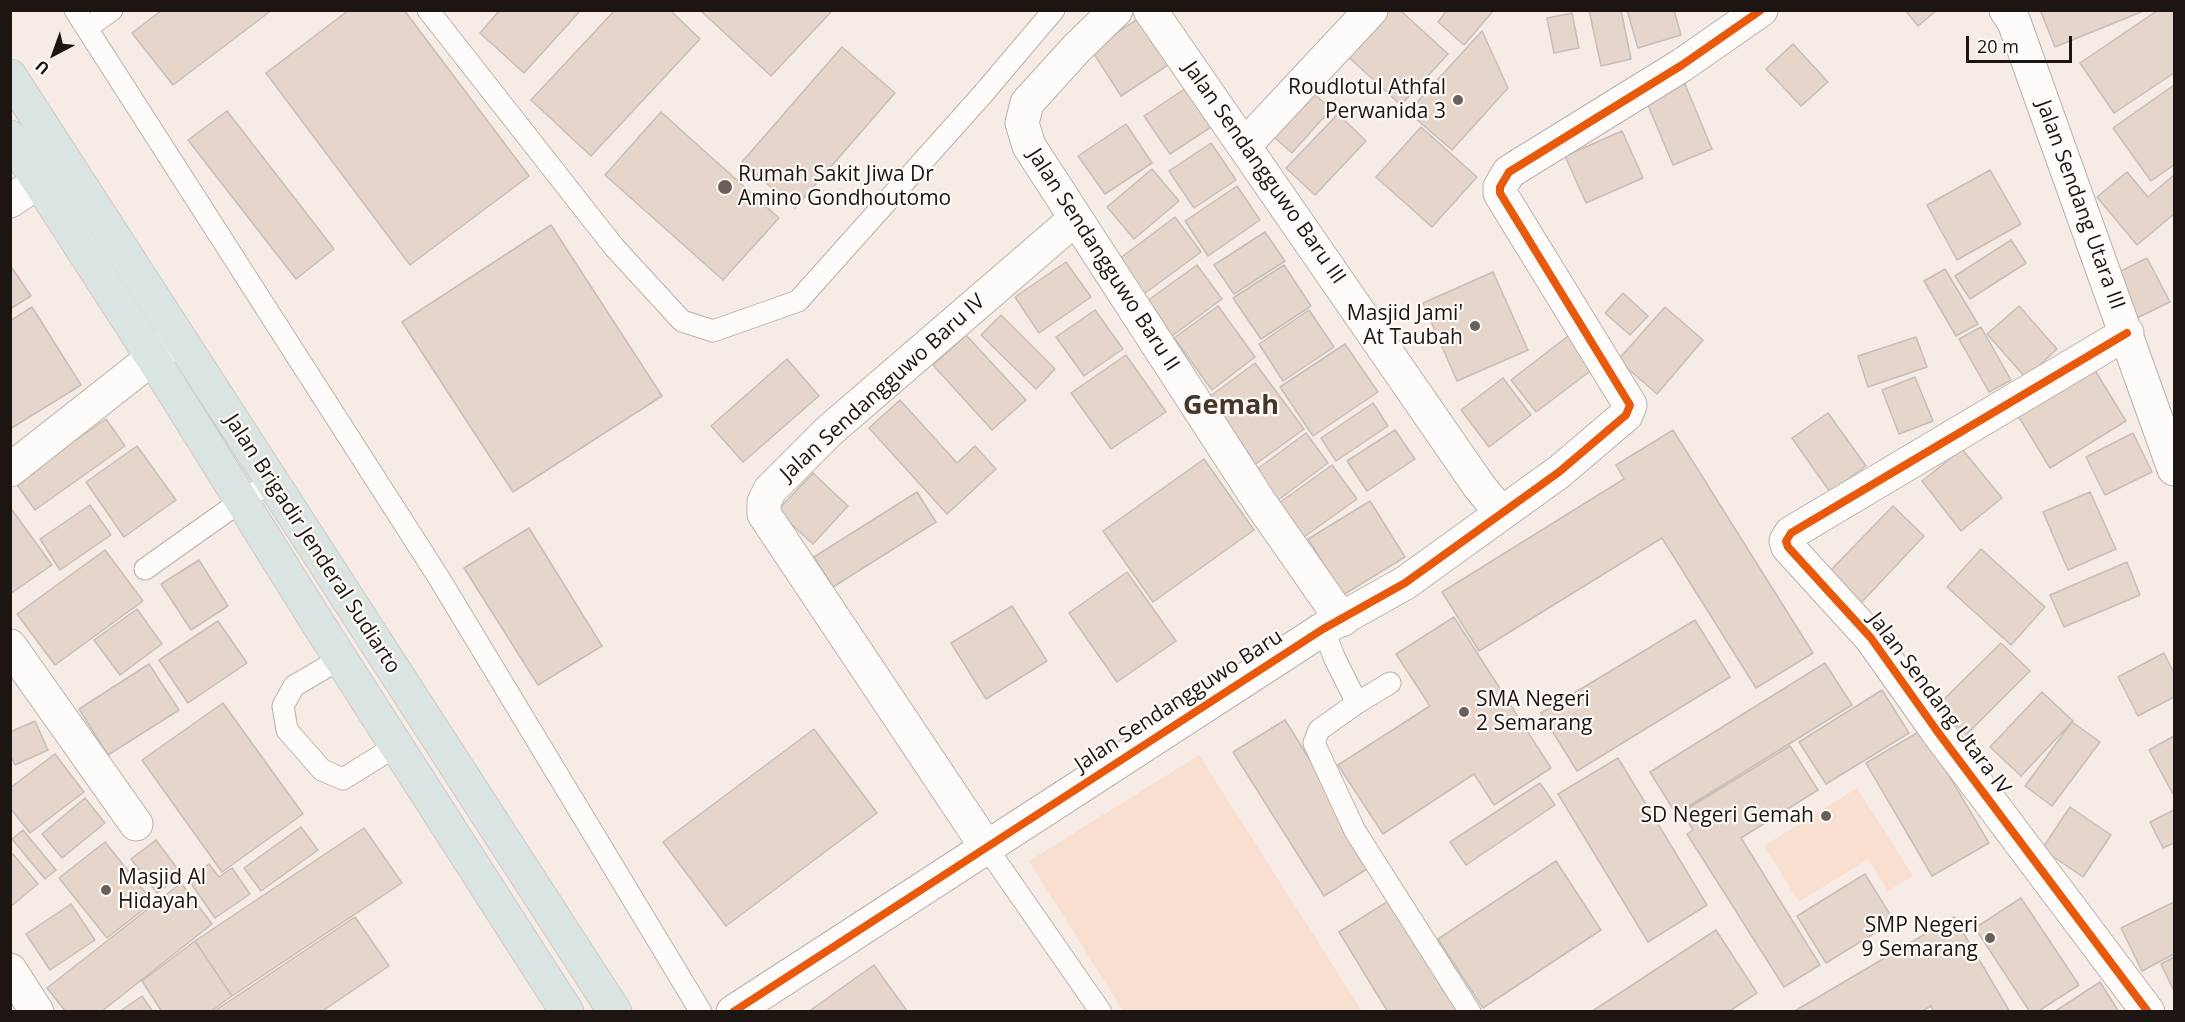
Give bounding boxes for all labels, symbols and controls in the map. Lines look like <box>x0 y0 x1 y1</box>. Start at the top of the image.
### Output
north arrow <box>24 24 84 84</box>
scale bar <box>1969 24 2076 62</box>
text: 20 m <box>1977 34 2019 58</box>
text: U <box>30 55 54 80</box>
street label: Jalan Sendangguwo Baru III <box>1177 57 1351 289</box>
place label: Roudlotul Athfal Perwanida 3 <box>1288 75 1446 125</box>
marker: Roudlotul Athfal Perwanida 3 <box>1451 93 1465 107</box>
street label: Jalan Sendang Utara III <box>2030 97 2130 313</box>
street label: Jalan Sendangguwo Baru II <box>1022 144 1184 376</box>
place label: Rumah Sakit Jiwa Dr Amino Gondhoutomo <box>738 162 951 212</box>
marker: Rumah Sakit Jiwa Dr Amino Gondhoutomo <box>716 178 734 196</box>
street label: Jalan Sendangguwo Baru IV <box>775 289 991 487</box>
place label: Masjid Jami' At Taubah <box>1347 301 1463 351</box>
marker: Masjid Jami' At Taubah <box>1468 319 1482 333</box>
district label: Gemah <box>1183 390 1279 422</box>
street label: Jalan Brigadir Jenderal Sudiarto <box>219 410 405 678</box>
street label: Jalan Sendang Utara IV <box>1862 608 2016 800</box>
street label: Jalan Sendangguwo Baru <box>1070 624 1288 778</box>
place label: SMA Negeri 2 Semarang <box>1476 687 1592 737</box>
marker: SMA Negeri 2 Semarang <box>1457 705 1471 719</box>
place label: SD Negeri Gemah <box>1641 803 1814 829</box>
marker: SD Negeri Gemah <box>1819 809 1833 823</box>
place label: Masjid Al Hidayah <box>118 865 206 915</box>
marker: Masjid Al Hidayah <box>99 883 113 897</box>
place label: SMP Negeri 9 Semarang <box>1862 913 1978 963</box>
marker: SMP Negeri 9 Semarang <box>1983 931 1997 945</box>

